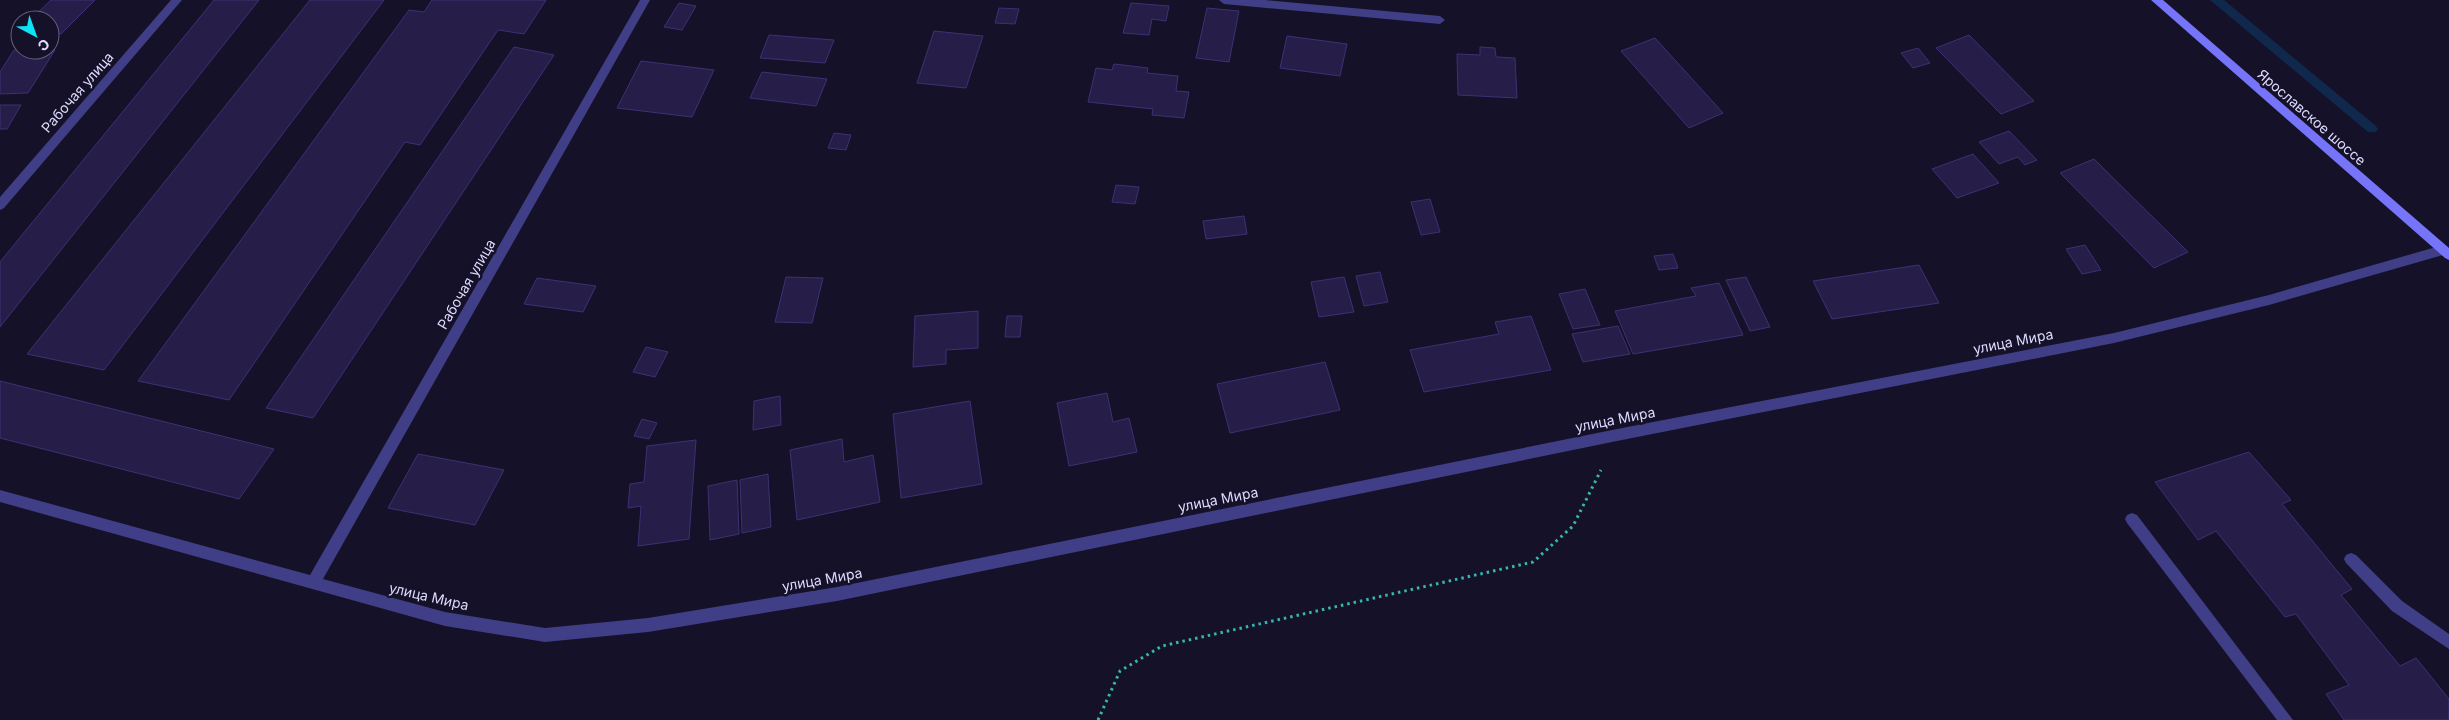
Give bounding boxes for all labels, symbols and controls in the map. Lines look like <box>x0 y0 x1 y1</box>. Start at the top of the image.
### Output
north arrow <box>10 10 60 60</box>
text: С <box>34 35 53 55</box>
street label: Рабочая улица <box>37 48 117 136</box>
street label: Ярославское шоссе <box>2254 65 2370 169</box>
street label: Рабочая улица <box>433 236 499 332</box>
street label: улица Мира <box>1972 325 2054 357</box>
street label: улица Мира <box>1574 403 1656 435</box>
street label: улица Мира <box>1177 483 1259 515</box>
street label: улица Мира <box>781 564 863 594</box>
street label: улица Мира <box>388 579 470 613</box>

